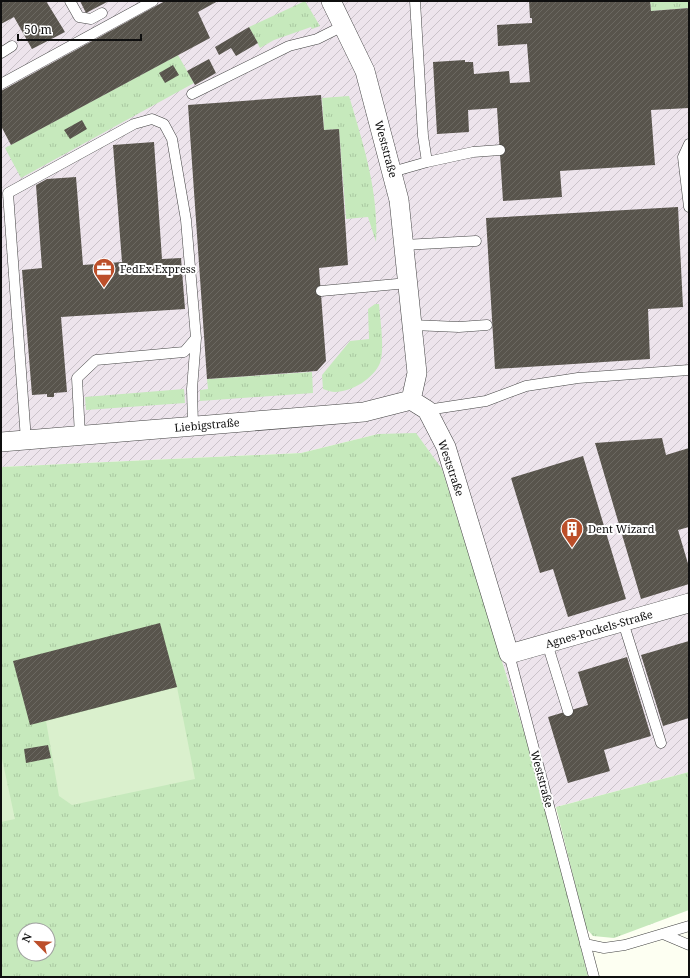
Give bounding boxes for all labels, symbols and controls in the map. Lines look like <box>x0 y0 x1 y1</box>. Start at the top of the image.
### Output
scale bar <box>18 16 141 42</box>
text: 50 m <box>24 21 52 38</box>
street label: Weststraße <box>372 119 401 179</box>
office icon: FedEx Express <box>91 256 117 289</box>
place label: FedEx Express <box>120 261 196 276</box>
street label: Liebigstraße <box>174 414 240 435</box>
street label: Weststraße <box>435 438 468 498</box>
building icon: Dent Wizard <box>559 516 585 549</box>
place label: Dent Wizard <box>588 521 655 536</box>
street label: Agnes-Pockels-Straße <box>543 606 654 651</box>
street label: Weststraße <box>528 749 557 809</box>
north arrow <box>16 922 56 962</box>
text: N <box>18 930 35 945</box>

